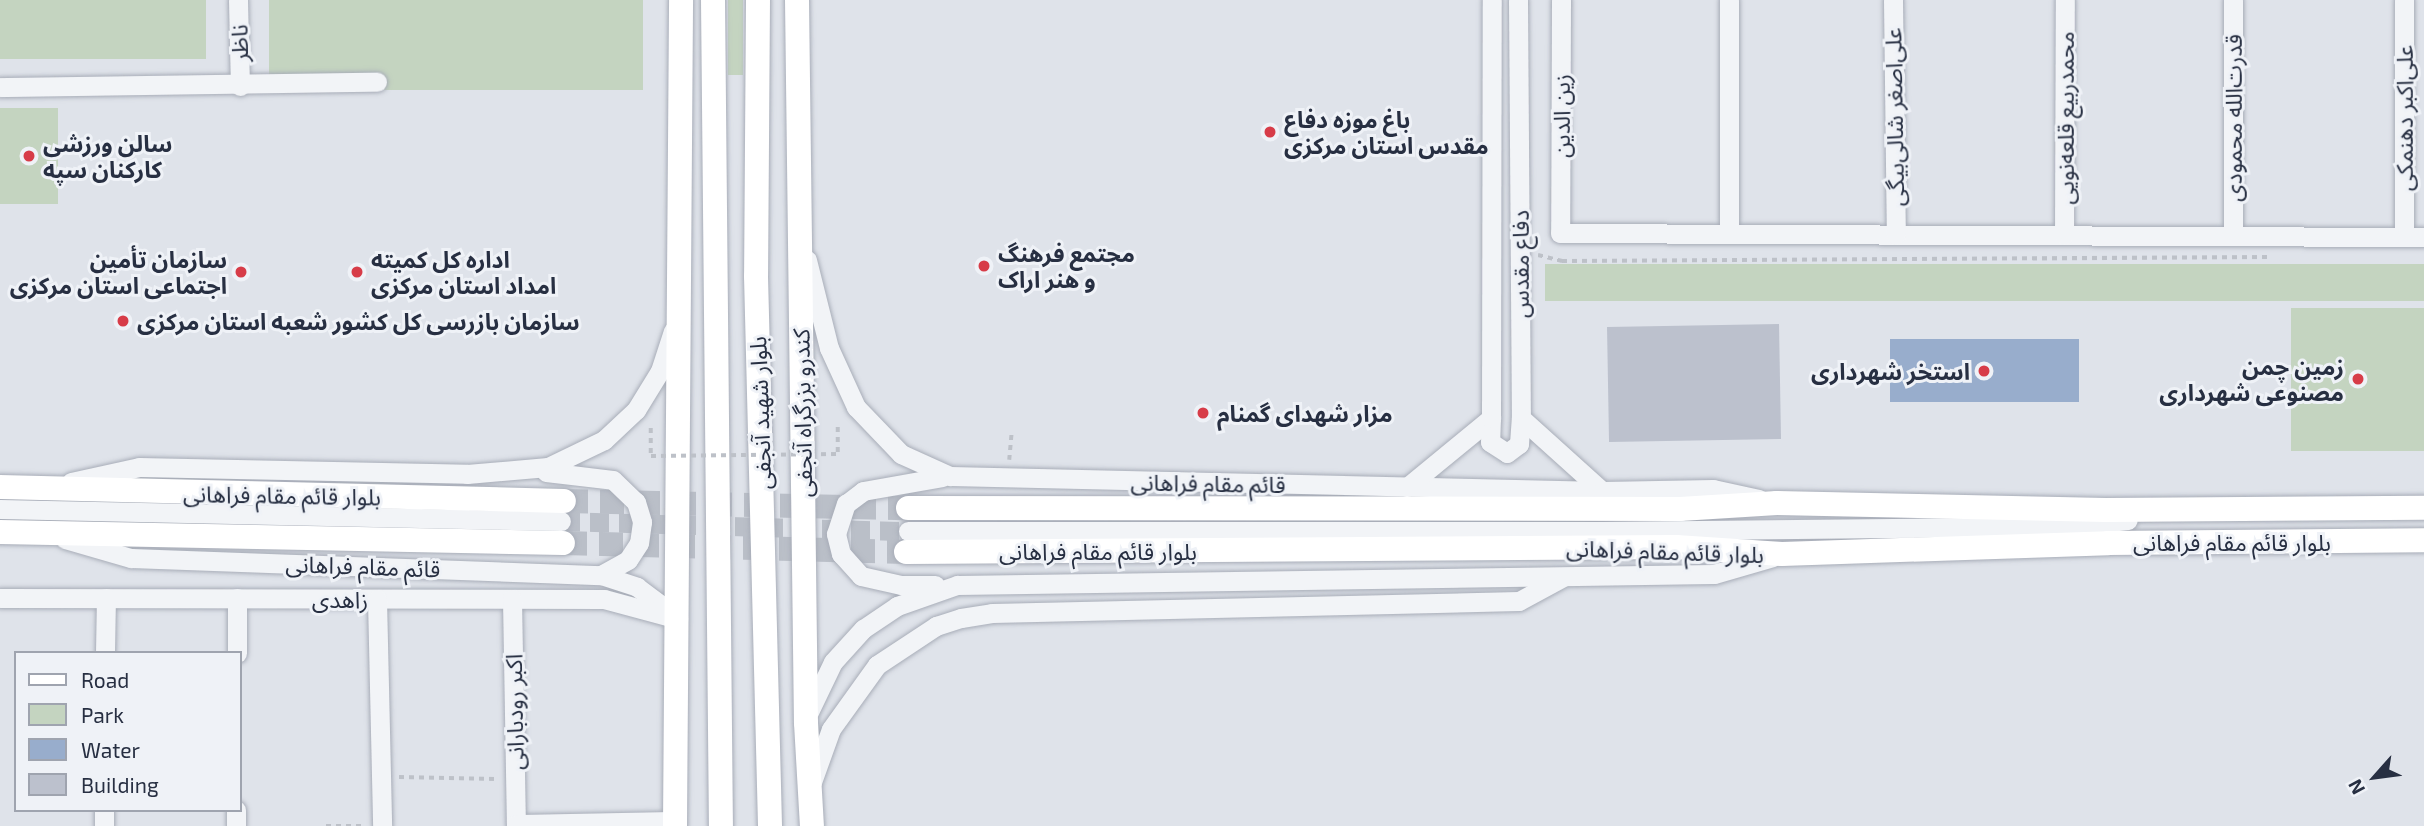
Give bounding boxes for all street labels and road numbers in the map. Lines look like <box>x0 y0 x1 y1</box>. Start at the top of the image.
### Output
street label: ناظر <box>225 24 253 62</box>
street label: علی‌اصغر شالی‌بیگی <box>1879 27 1909 207</box>
street label: محمدربیع قلعه‌نویی <box>2051 31 2079 205</box>
street label: قدرت‌الله محمودی <box>2219 34 2247 202</box>
street label: علی‌اکبر دهنمکی <box>2390 45 2418 191</box>
street label: زین الدین <box>1547 74 1575 158</box>
street label: دفاع مقدس <box>1506 210 1534 318</box>
street label: کندرو بزرگراه آنجفی <box>787 328 817 498</box>
street label: بلوار شهید آنجفی <box>744 336 776 490</box>
street label: قائم مقام فراهانی <box>1130 468 1286 498</box>
street label: بلوار قائم مقام فراهانی <box>183 479 381 511</box>
street label: بلوار قائم مقام فراهانی <box>2133 528 2331 556</box>
street label: بلوار قائم مقام فراهانی <box>1566 534 1764 568</box>
street label: بلوار قائم مقام فراهانی <box>999 537 1197 565</box>
street label: قائم مقام فراهانی <box>285 550 441 582</box>
street label: زاهدی <box>312 585 368 613</box>
street label: اکبر رودبارانی <box>499 654 529 770</box>

